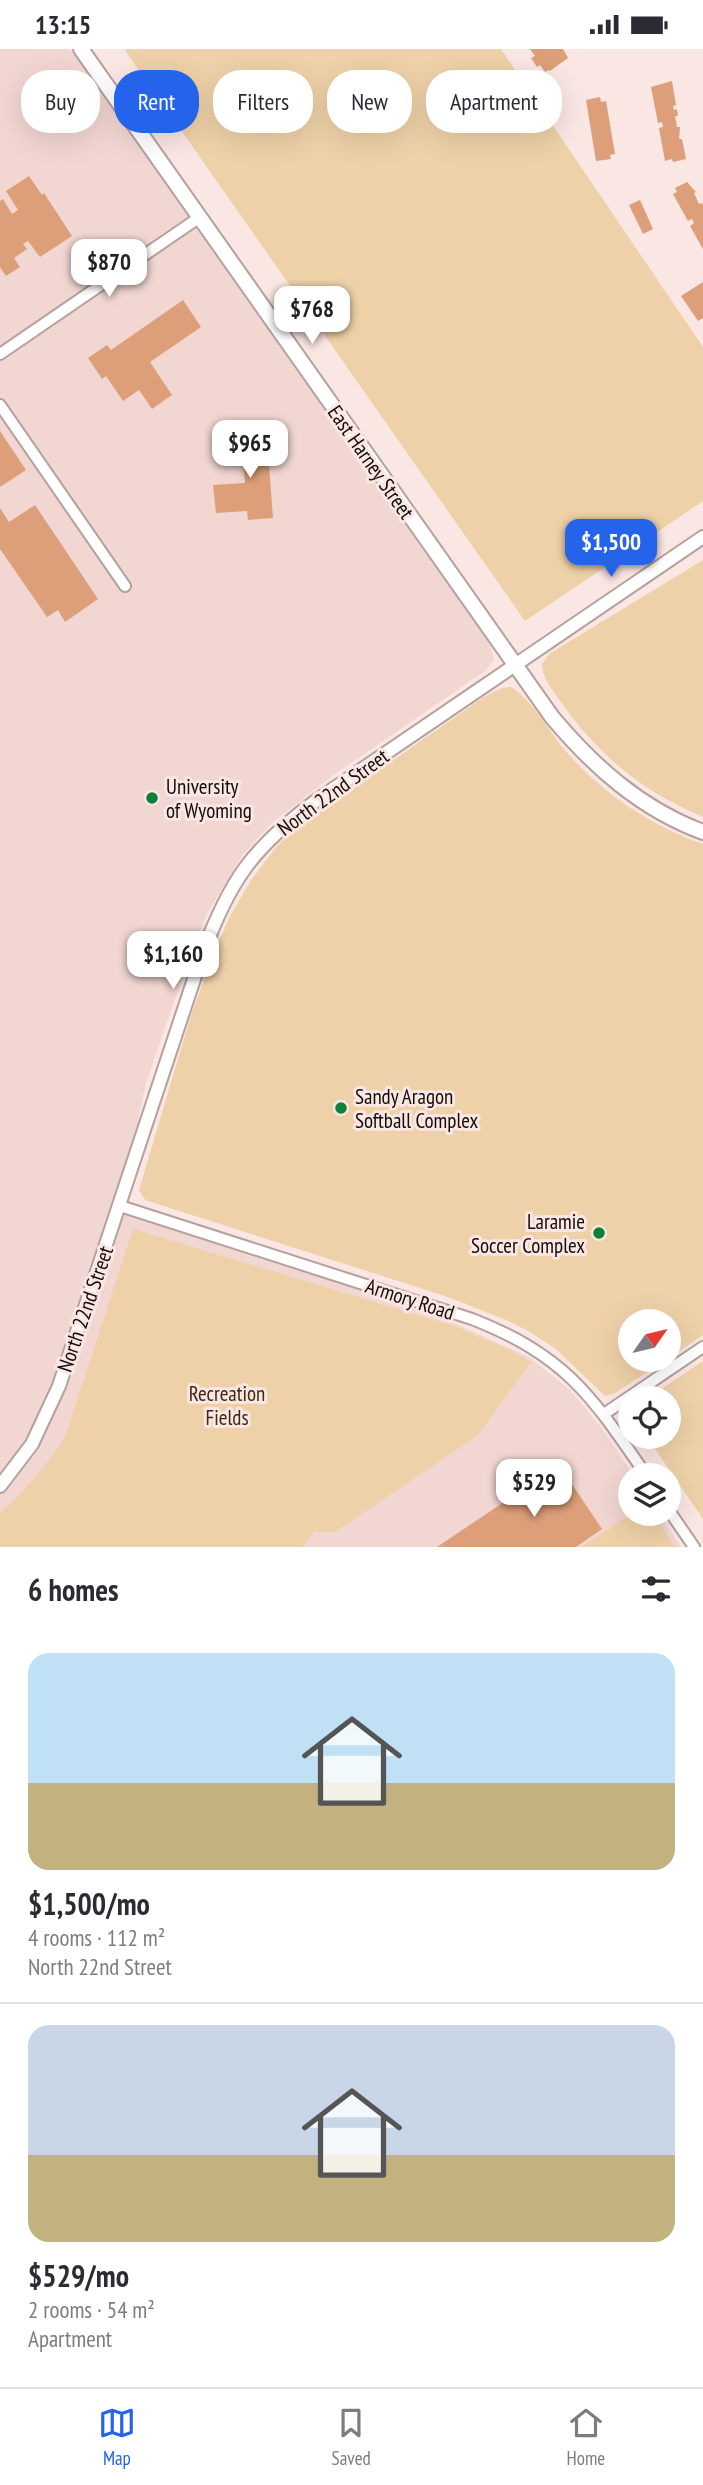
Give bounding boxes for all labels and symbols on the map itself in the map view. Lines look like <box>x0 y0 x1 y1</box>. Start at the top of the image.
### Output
pin: $870 <box>68 239 150 299</box>
pin: $768 <box>271 287 353 346</box>
street label: East Harney Street <box>322 400 420 524</box>
pin: $965 <box>209 421 291 480</box>
pin: $1,500 <box>554 519 668 579</box>
street label: North 22nd Street <box>272 742 394 841</box>
place label: University of Wyoming <box>166 773 252 824</box>
marker: University of Wyoming <box>144 790 160 806</box>
pin: $1,160 <box>116 932 230 991</box>
place label: Sandy Aragon Softball Complex <box>355 1083 479 1134</box>
marker: Sandy Aragon Softball Complex <box>333 1100 349 1116</box>
place label: Laramie Soccer Complex <box>471 1208 585 1259</box>
marker: Laramie Soccer Complex <box>591 1225 607 1241</box>
street label: North 22nd Street <box>51 1242 119 1375</box>
street label: Armory Road <box>362 1272 458 1326</box>
north arrow <box>618 1309 681 1372</box>
park label: Recreation Fields <box>189 1380 265 1431</box>
pin: $529 <box>493 1459 575 1519</box>

